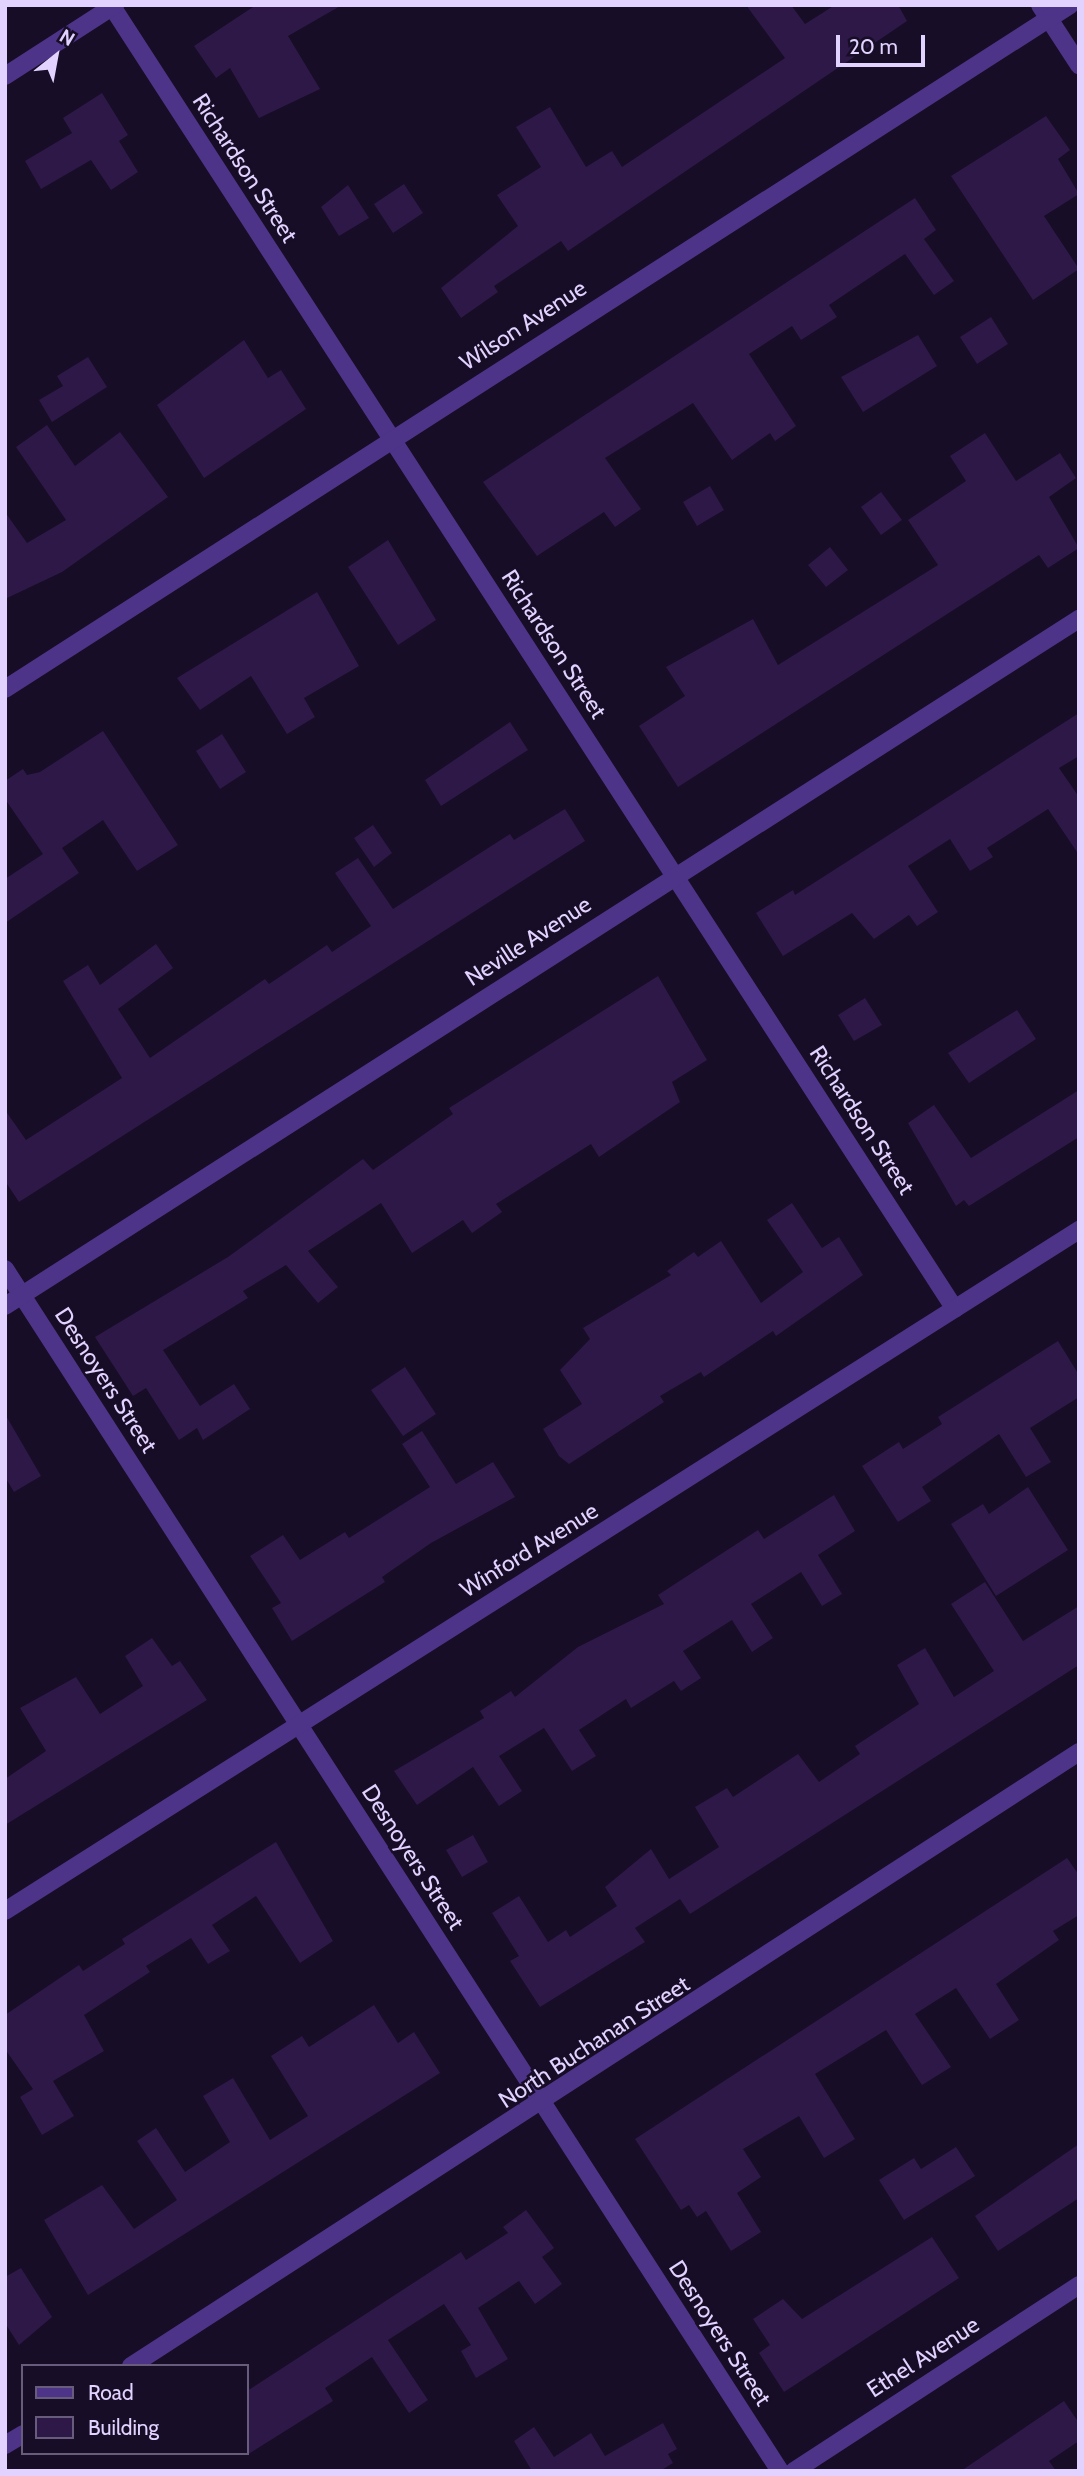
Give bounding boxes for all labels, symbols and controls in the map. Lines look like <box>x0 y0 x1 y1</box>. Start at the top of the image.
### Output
north arrow <box>21 21 91 91</box>
scale bar <box>839 21 928 65</box>
text: N <box>55 24 79 51</box>
text: 20 m <box>849 34 898 59</box>
street label: Richardson Street <box>187 89 303 247</box>
street label: Wilson Avenue <box>455 274 591 376</box>
street label: Richardson Street <box>496 565 612 723</box>
street label: Neville Avenue <box>460 890 596 992</box>
street label: Richardson Street <box>804 1041 920 1199</box>
street label: Desnoyers Street <box>49 1302 163 1458</box>
street label: Winford Avenue <box>455 1497 603 1603</box>
street label: Desnoyers Street <box>356 1779 470 1935</box>
street label: North Buchanan Street <box>493 1970 695 2114</box>
street label: Desnoyers Street <box>663 2255 777 2411</box>
street label: Ethel Avenue <box>862 2311 984 2403</box>
legend <box>21 2364 248 2455</box>
text: Road <box>88 2380 134 2405</box>
text: Building <box>88 2415 159 2440</box>

